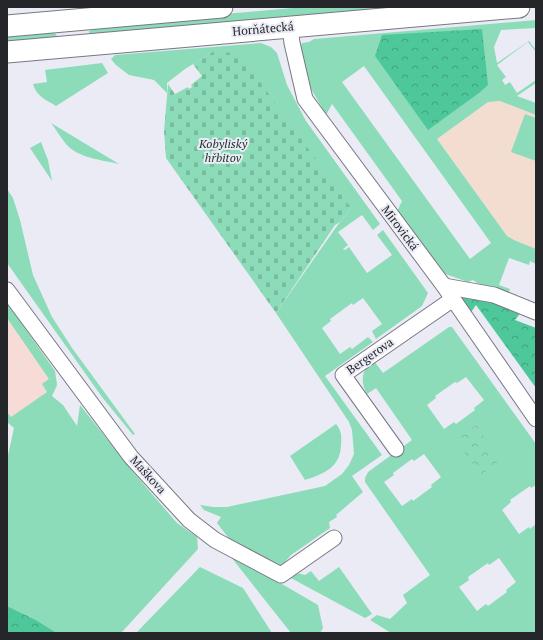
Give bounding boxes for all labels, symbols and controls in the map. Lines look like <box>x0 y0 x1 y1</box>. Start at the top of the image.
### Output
street label: Horňátecká <box>232 18 294 39</box>
park label: Kobyliský hřbitov <box>198 136 248 165</box>
street label: Mirovická <box>379 202 422 253</box>
street label: Bergerova <box>343 334 396 377</box>
street label: Maškova <box>127 452 169 497</box>

